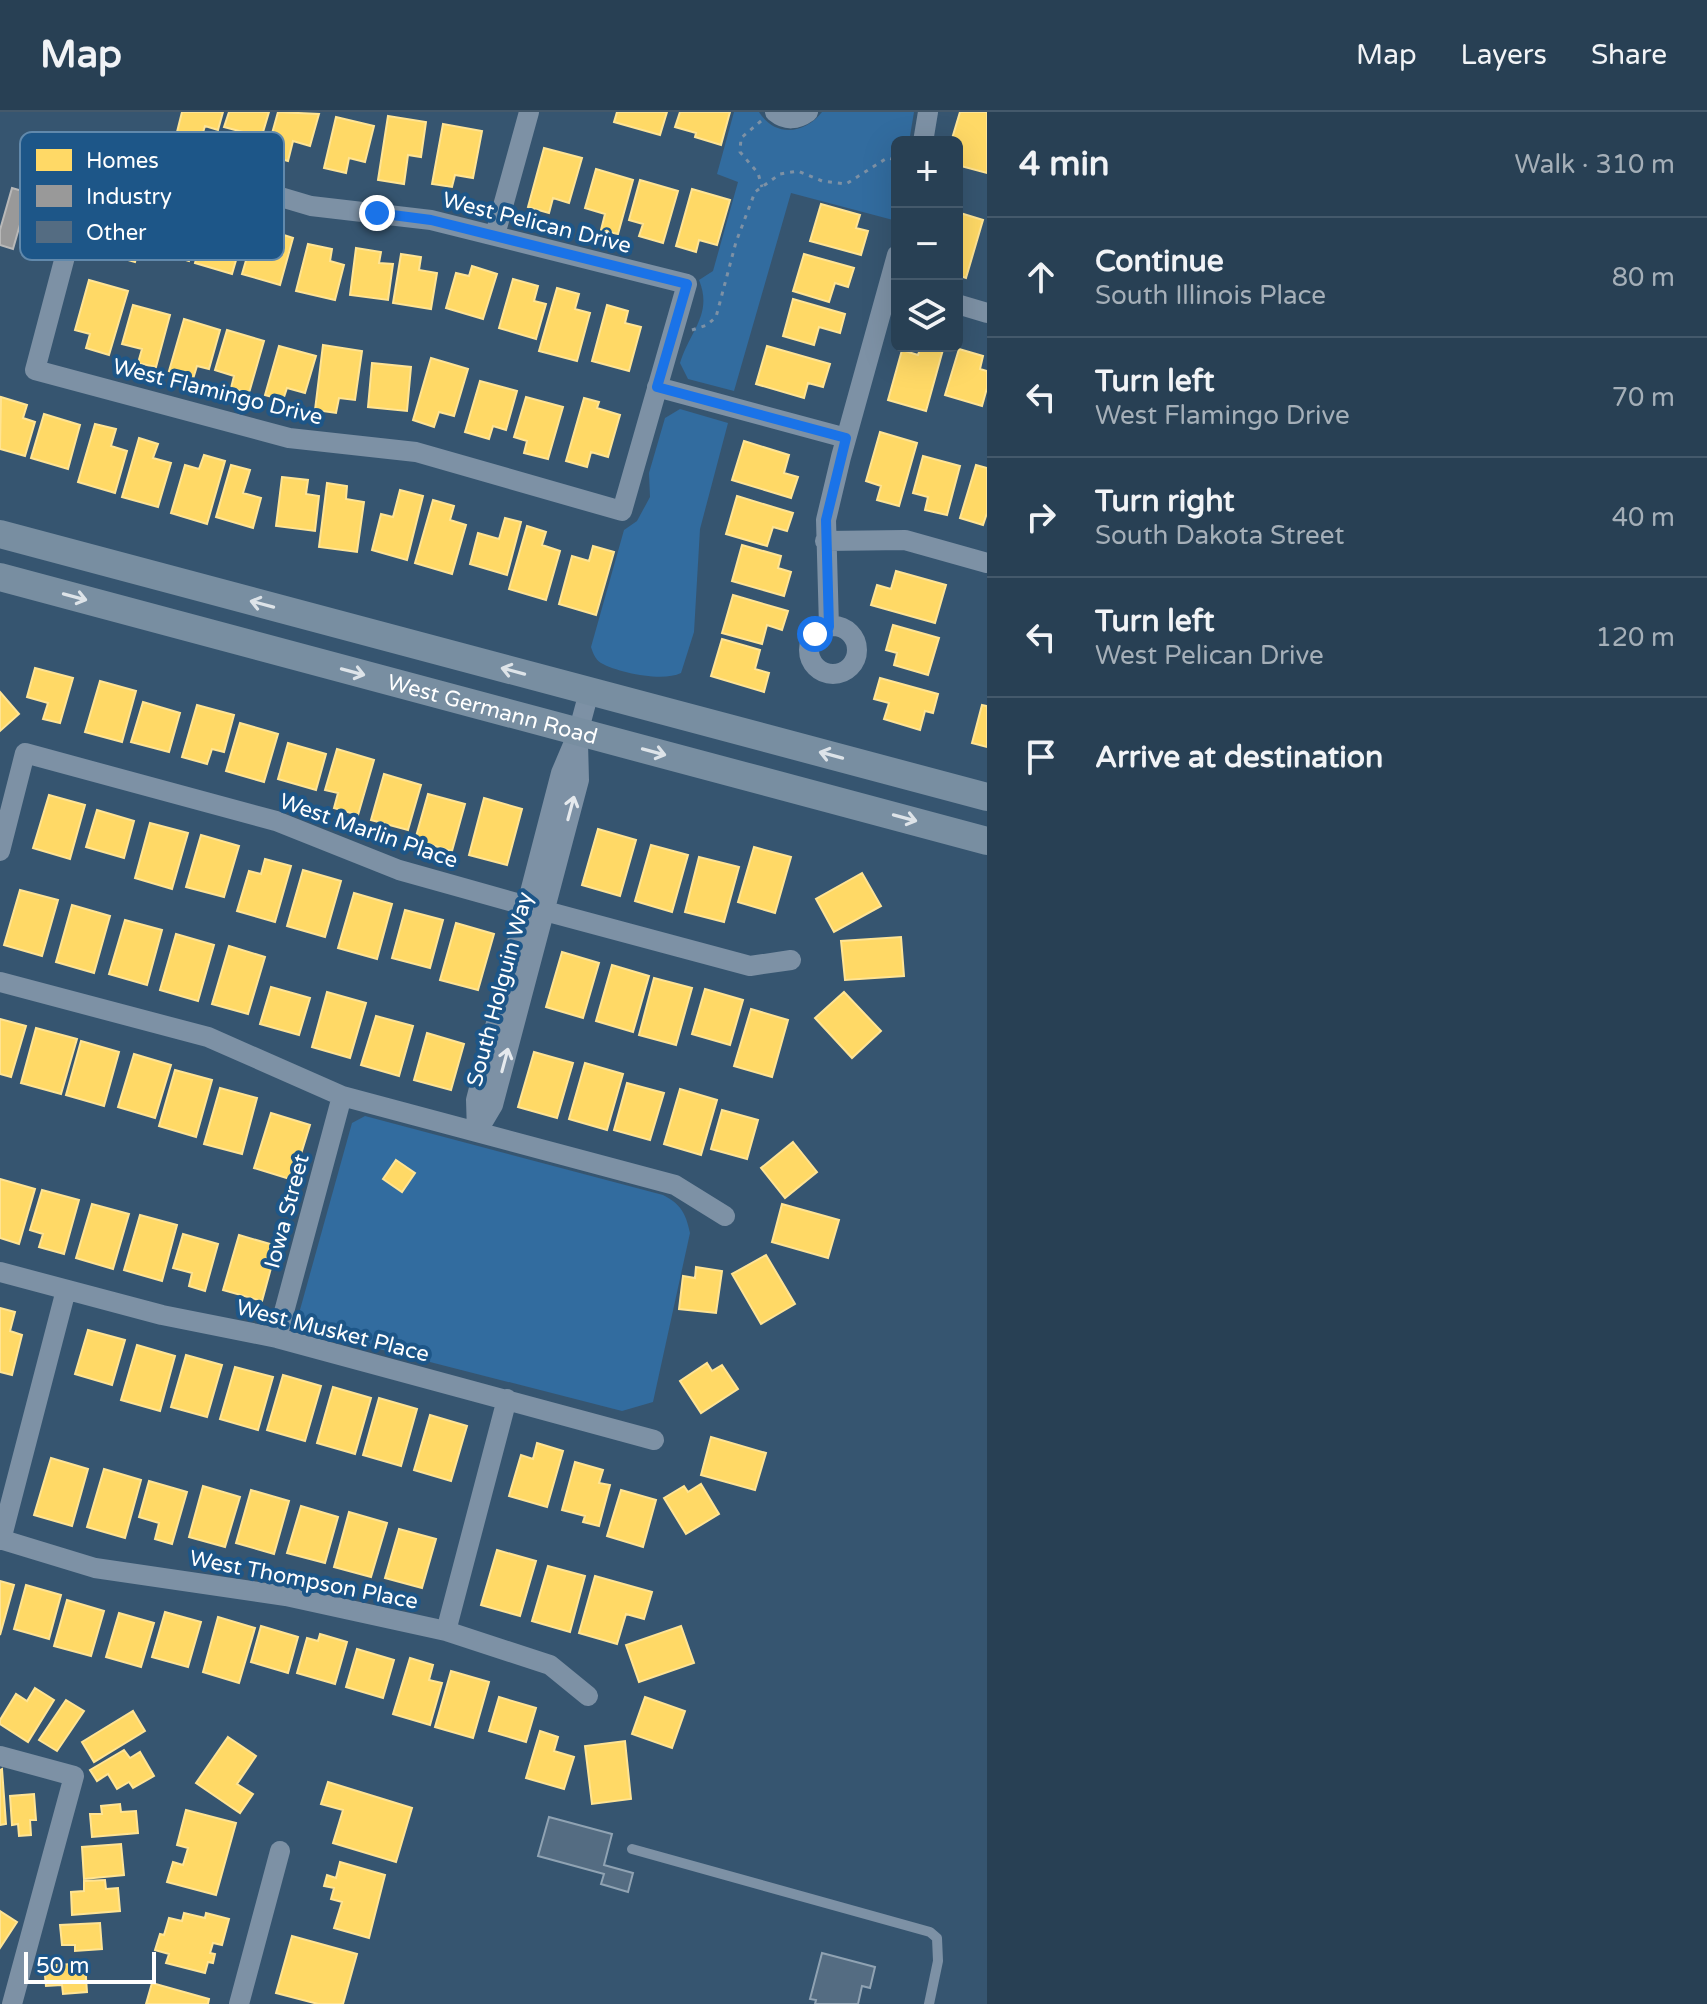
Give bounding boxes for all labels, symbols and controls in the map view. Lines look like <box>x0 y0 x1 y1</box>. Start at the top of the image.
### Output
text: Map <box>40 32 122 78</box>
text: Map <box>1356 38 1417 72</box>
text: Layers <box>1461 38 1547 72</box>
text: Share <box>1591 38 1667 72</box>
legend <box>20 132 284 260</box>
map controls <box>891 136 963 352</box>
button: + <box>891 136 963 208</box>
text: 4 min <box>1019 144 1110 185</box>
text: Homes <box>86 148 159 174</box>
text: Walk · 310 m <box>1515 149 1675 180</box>
text: Industry <box>86 184 172 210</box>
street label: West Pelican Drive <box>440 187 634 259</box>
route end <box>359 195 395 231</box>
button: − <box>891 208 963 280</box>
text: Other <box>86 220 147 246</box>
text: Continue <box>1095 243 1224 280</box>
icon: ahead <box>1019 255 1063 299</box>
text: 80 m <box>1612 262 1675 293</box>
button: layers <box>891 280 963 352</box>
text: South Illinois Place <box>1095 280 1326 311</box>
street label: West Flamingo Drive <box>110 353 326 431</box>
text: Turn left <box>1095 363 1214 400</box>
icon: left <box>1019 375 1063 419</box>
text: 70 m <box>1612 382 1675 413</box>
text: West Flamingo Drive <box>1095 400 1350 431</box>
text: Turn right <box>1095 483 1235 520</box>
icon: right <box>1019 495 1063 539</box>
text: 40 m <box>1612 502 1675 533</box>
text: South Dakota Street <box>1095 520 1344 551</box>
one-way arrow <box>62 591 88 606</box>
one-way arrow <box>250 596 276 611</box>
text: Turn left <box>1095 603 1214 640</box>
icon: left <box>1019 615 1063 659</box>
route start <box>797 616 833 652</box>
text: 120 m <box>1595 622 1675 653</box>
text: West Pelican Drive <box>1095 640 1324 671</box>
one-way arrow <box>501 663 527 678</box>
one-way arrow <box>340 666 366 681</box>
street label: West Germann Road <box>385 669 600 750</box>
icon: arrive <box>1019 735 1063 779</box>
text: Arrive at destination <box>1095 739 1383 776</box>
one-way arrow <box>640 745 666 760</box>
one-way arrow <box>818 746 844 761</box>
street label: West Marlin Place <box>276 788 461 874</box>
one-way arrow <box>565 796 580 822</box>
one-way arrow <box>891 812 917 827</box>
street label: South Holguin Way <box>461 889 538 1089</box>
one-way arrow <box>498 1047 513 1073</box>
street label: Iowa Street <box>259 1151 315 1271</box>
street label: West Musket Place <box>233 1294 432 1368</box>
street label: West Thompson Place <box>187 1545 420 1615</box>
scale bar <box>24 1948 156 1984</box>
text: 50 m <box>36 1953 90 1979</box>

